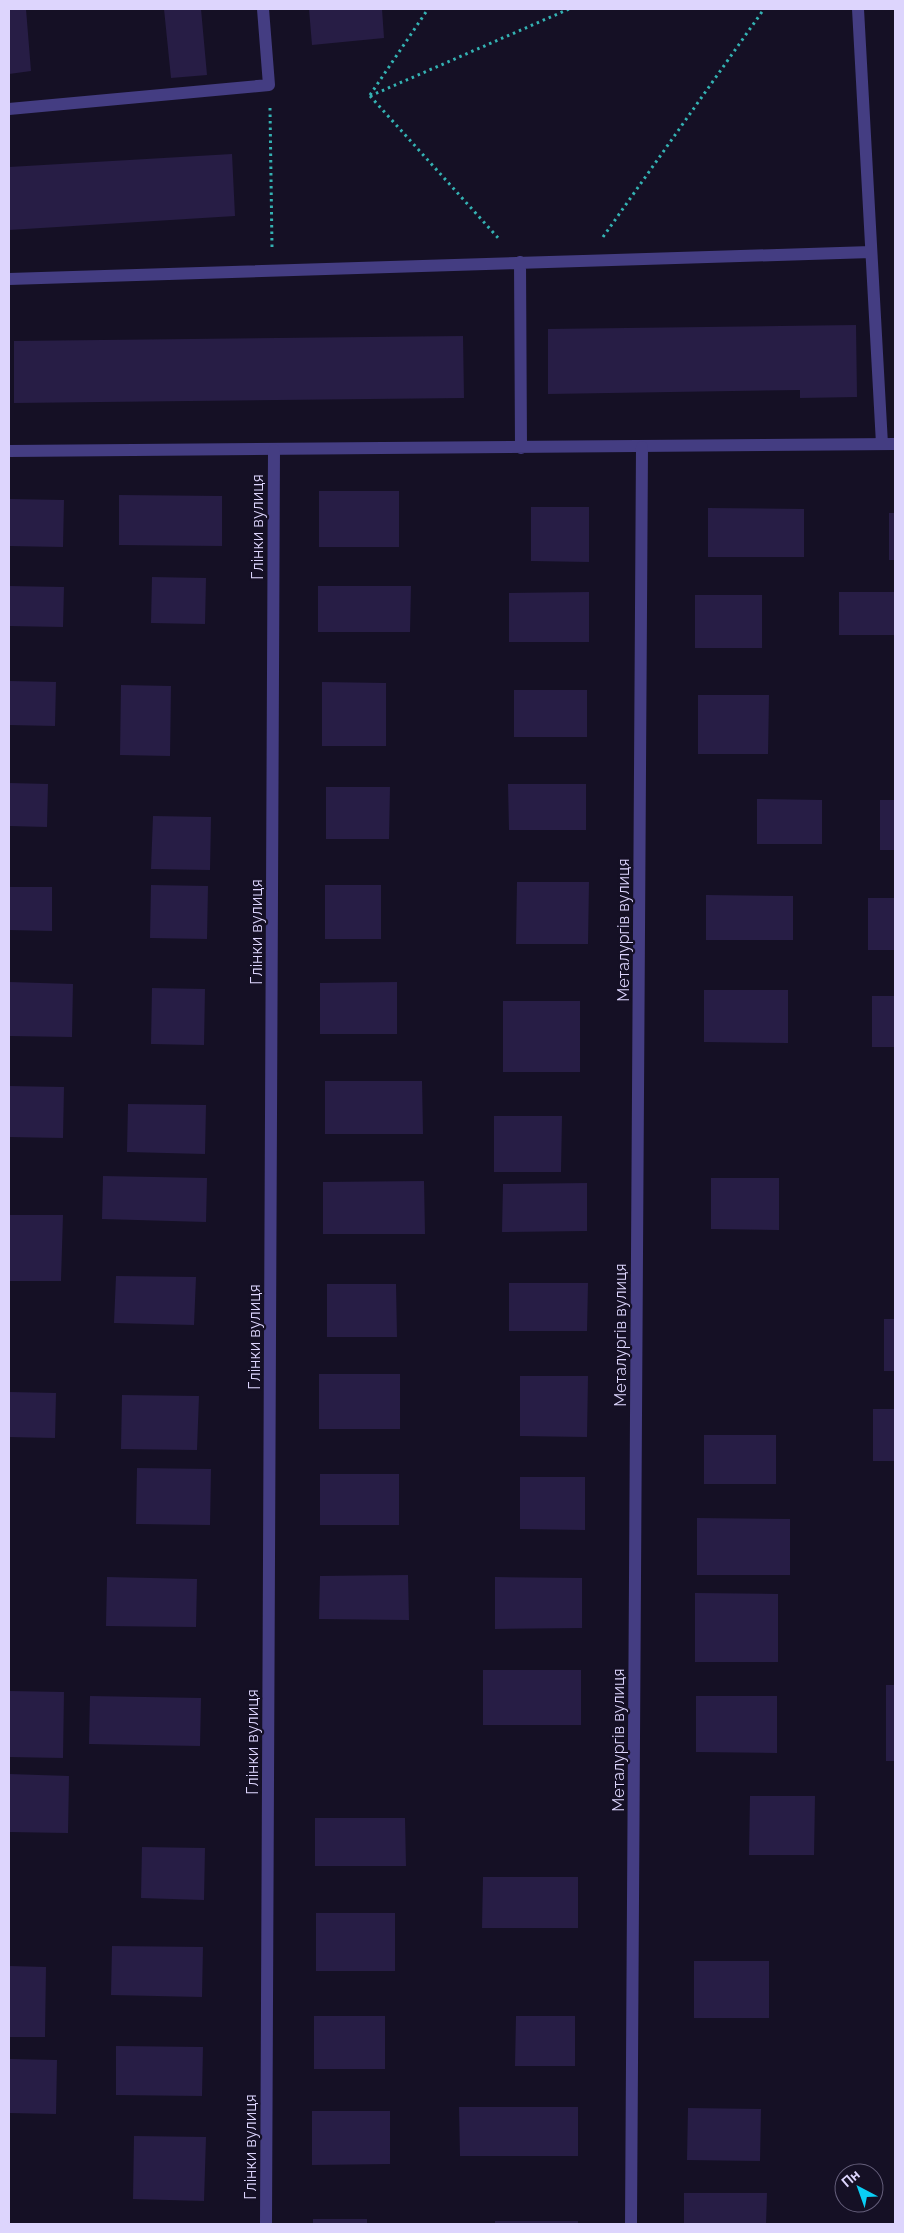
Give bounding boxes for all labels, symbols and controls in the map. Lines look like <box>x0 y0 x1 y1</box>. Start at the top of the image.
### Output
street label: Глінки вулиця <box>248 474 267 580</box>
street label: Металургів вулиця <box>614 858 633 1002</box>
street label: Глінки вулиця <box>247 879 266 985</box>
street label: Металургів вулиця <box>611 1263 630 1407</box>
street label: Глінки вулиця <box>245 1284 264 1390</box>
street label: Металургів вулиця <box>609 1668 628 1812</box>
street label: Глінки вулиця <box>243 1689 262 1795</box>
street label: Глінки вулиця <box>241 2094 260 2200</box>
north arrow <box>834 2163 884 2213</box>
text: Пн <box>838 2166 863 2190</box>

